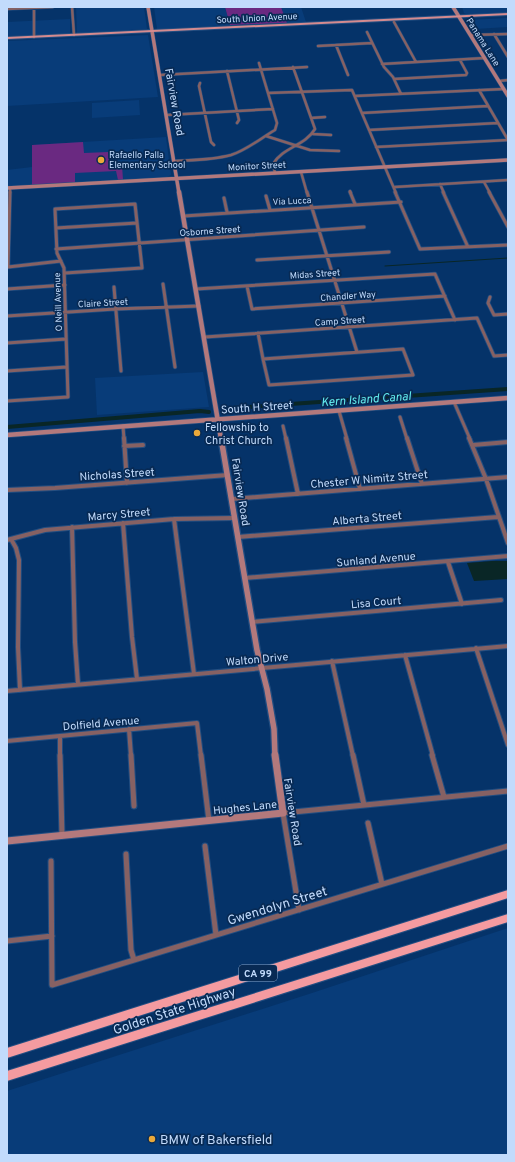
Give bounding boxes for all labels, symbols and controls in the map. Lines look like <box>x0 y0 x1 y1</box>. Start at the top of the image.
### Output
street label: South Union Avenue <box>216 11 298 26</box>
street label: Panama Lane <box>463 16 502 69</box>
street label: Fairview Road <box>161 67 187 137</box>
place label: Rafaello Palla Elementary School <box>109 150 185 171</box>
marker: Rafaello Palla Elementary School <box>96 155 106 165</box>
street label: Monitor Street <box>228 159 286 174</box>
street label: Via Lucca <box>272 195 312 208</box>
street label: Osborne Street <box>179 224 241 239</box>
street label: Midas Street <box>289 267 341 282</box>
street label: O Neill Avenue <box>52 272 65 332</box>
street label: Chandler Way <box>320 289 376 304</box>
street label: Claire Street <box>78 297 128 310</box>
street label: Camp Street <box>315 314 366 329</box>
water label: Kern Island Canal <box>320 389 413 411</box>
street label: South H Street <box>221 399 293 417</box>
place label: Fellowship to Christ Church <box>205 421 273 448</box>
marker: Fellowship to Christ Church <box>192 428 202 438</box>
street label: Fairview Road <box>228 457 252 527</box>
street label: Nicholas Street <box>79 465 155 485</box>
street label: Chester W Nimitz Street <box>310 468 428 492</box>
street label: Marcy Street <box>87 505 151 525</box>
street label: Alberta Street <box>332 509 403 529</box>
street label: Sunland Avenue <box>336 550 416 570</box>
street label: Lisa Court <box>350 594 402 612</box>
street label: Walton Drive <box>225 650 289 670</box>
street label: Dolfield Avenue <box>62 714 140 734</box>
street label: Fairview Road <box>280 777 304 847</box>
street label: Hughes Lane <box>212 798 278 818</box>
street label: Gwendolyn Street <box>226 884 330 930</box>
road number: CA 99 <box>239 965 277 981</box>
street label: Golden State Highway <box>111 984 238 1039</box>
place label: BMW of Bakersfield <box>160 1133 272 1149</box>
marker: BMW of Bakersfield <box>147 1134 157 1144</box>

